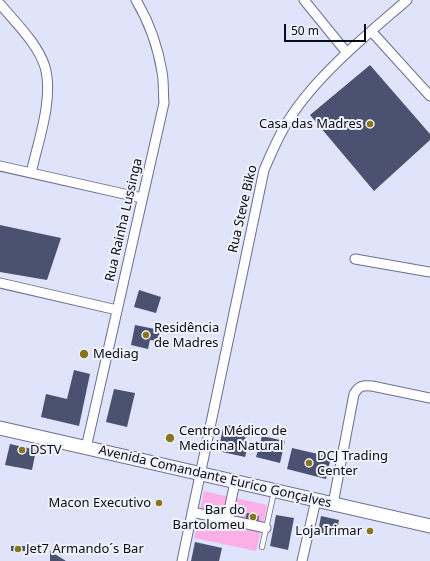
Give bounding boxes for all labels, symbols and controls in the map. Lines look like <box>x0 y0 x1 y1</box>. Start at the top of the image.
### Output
scale bar <box>286 16 368 42</box>
text: 50 m <box>291 22 319 39</box>
place label: Casa das Madres <box>259 116 362 132</box>
marker: Casa das Madres <box>365 119 375 129</box>
street label: Rua Rainha Lussinga <box>102 157 146 283</box>
street label: Rua Steve Biko <box>225 164 261 254</box>
place label: Residência de Madres <box>154 320 219 351</box>
marker: Residência de Madres <box>141 330 151 340</box>
place label: Mediag <box>93 346 139 362</box>
marker: Mediag <box>78 348 90 360</box>
place label: Centro Médico de Medicina Natural <box>179 423 287 454</box>
marker: Centro Médico de Medicina Natural <box>164 432 176 444</box>
place label: DSTV <box>30 442 62 458</box>
street label: Avenida Comandante Eurico Gonçalves <box>97 443 333 511</box>
marker: DSTV <box>17 445 27 455</box>
place label: DCJ Trading Center <box>317 448 388 479</box>
marker: DCJ Trading Center <box>304 458 314 468</box>
place label: Macon Executivo <box>48 495 151 511</box>
marker: Macon Executivo <box>154 498 164 508</box>
place label: Bar do Bartolomeu <box>173 502 245 533</box>
marker: Bar do Bartolomeu <box>248 512 258 522</box>
place label: Loja Irimar <box>295 523 362 539</box>
marker: Loja Irimar <box>365 526 375 536</box>
place label: Jet7 Armando´s Bar <box>26 541 144 557</box>
marker: Jet7 Armando´s Bar <box>13 544 23 554</box>

